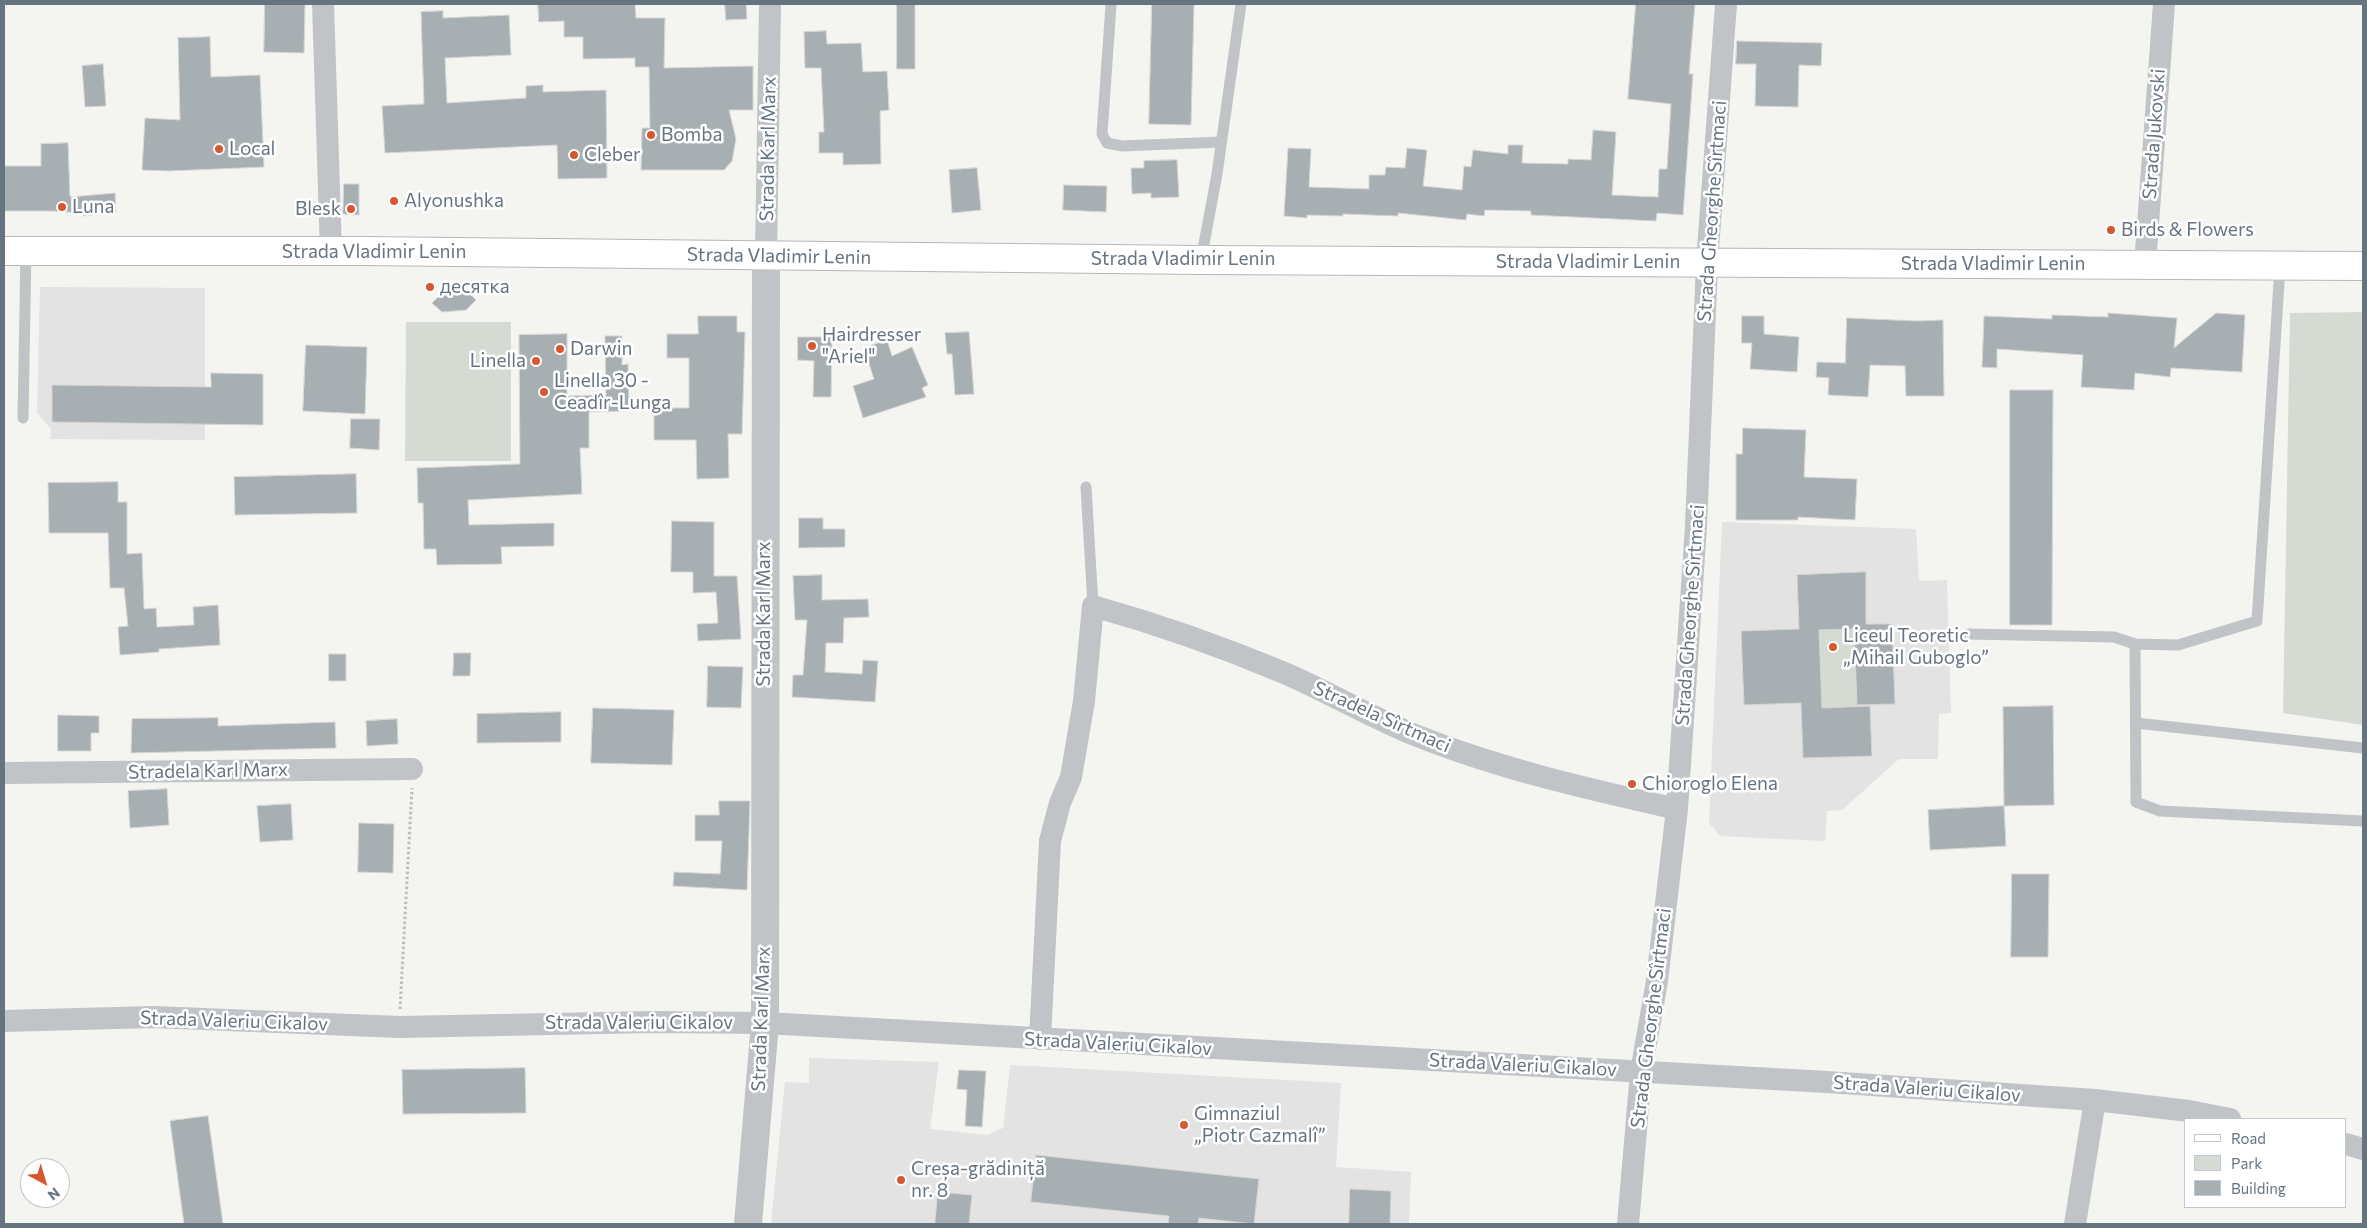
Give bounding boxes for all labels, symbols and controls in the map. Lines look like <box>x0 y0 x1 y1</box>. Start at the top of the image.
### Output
street label: Strada Jukovski <box>2138 68 2170 200</box>
street label: Strada Karl Marx <box>755 76 781 222</box>
street label: Strada Gheorghe Sîrtmaci <box>1693 100 1731 322</box>
place label: Bomba <box>661 124 722 146</box>
marker: Bomba <box>645 129 657 141</box>
place label: Local <box>229 138 275 160</box>
marker: Local <box>213 143 225 155</box>
place label: Cleber <box>584 144 641 166</box>
marker: Cleber <box>568 149 580 161</box>
place label: Alyonushka <box>404 190 504 212</box>
marker: Alyonushka <box>388 195 400 207</box>
place label: Luna <box>72 196 114 218</box>
place label: Blesk <box>295 198 341 220</box>
marker: Luna <box>56 201 68 213</box>
marker: Blesk <box>345 203 357 215</box>
place label: Birds & Flowers <box>2121 219 2254 241</box>
marker: Birds & Flowers <box>2105 224 2117 236</box>
street label: Strada Vladimir Lenin <box>282 241 466 263</box>
street label: Strada Vladimir Lenin <box>687 243 871 269</box>
street label: Strada Vladimir Lenin <box>1091 248 1275 270</box>
street label: Strada Vladimir Lenin <box>1496 251 1680 273</box>
street label: Strada Vladimir Lenin <box>1901 253 2085 275</box>
place label: десятка <box>440 276 509 298</box>
marker: десятка <box>424 281 436 293</box>
place label: Hairdresser "Ariel" <box>822 324 921 368</box>
place label: Darwin <box>570 338 633 360</box>
marker: Hairdresser "Ariel" <box>806 340 818 352</box>
marker: Darwin <box>554 343 566 355</box>
place label: Linella <box>470 350 526 372</box>
marker: Linella <box>530 355 542 367</box>
place label: Linella 30 - Ceadîr-Lunga <box>554 370 671 414</box>
marker: Linella 30 - Ceadîr-Lunga <box>538 386 550 398</box>
street label: Strada Gheorghe Sîrtmaci <box>1671 504 1709 726</box>
street label: Strada Karl Marx <box>753 541 775 687</box>
place label: Liceul Teoretic „Mihail Guboglo” <box>1843 625 1989 669</box>
marker: Liceul Teoretic „Mihail Guboglo” <box>1827 641 1839 653</box>
street label: Stradela Sîrtmaci <box>1310 677 1454 757</box>
street label: Stradela Karl Marx <box>128 758 288 784</box>
place label: Chioroglo Elena <box>1642 773 1778 795</box>
marker: Chioroglo Elena <box>1626 778 1638 790</box>
street label: Strada Gheorghe Sîrtmaci <box>1626 907 1676 1129</box>
street label: Strada Karl Marx <box>747 946 775 1092</box>
street label: Strada Valeriu Cikalov <box>140 1006 328 1036</box>
street label: Strada Valeriu Cikalov <box>545 1012 733 1034</box>
street label: Strada Valeriu Cikalov <box>1024 1028 1212 1060</box>
street label: Strada Valeriu Cikalov <box>1429 1049 1617 1081</box>
street label: Strada Valeriu Cikalov <box>1832 1071 2022 1107</box>
place label: Gimnaziul „Piotr Cazmalî” <box>1194 1103 1326 1147</box>
legend <box>2184 1118 2347 1208</box>
marker: Gimnaziul „Piotr Cazmalî” <box>1178 1119 1190 1131</box>
text: Road <box>2231 1129 2266 1147</box>
text: Park <box>2231 1154 2262 1172</box>
north arrow <box>20 1158 70 1208</box>
place label: Creșa-grădiniță nr. 8 <box>911 1158 1045 1202</box>
marker: Creșa-grădiniță nr. 8 <box>895 1174 907 1186</box>
text: Building <box>2231 1179 2286 1197</box>
text: N <box>45 1184 64 1204</box>

